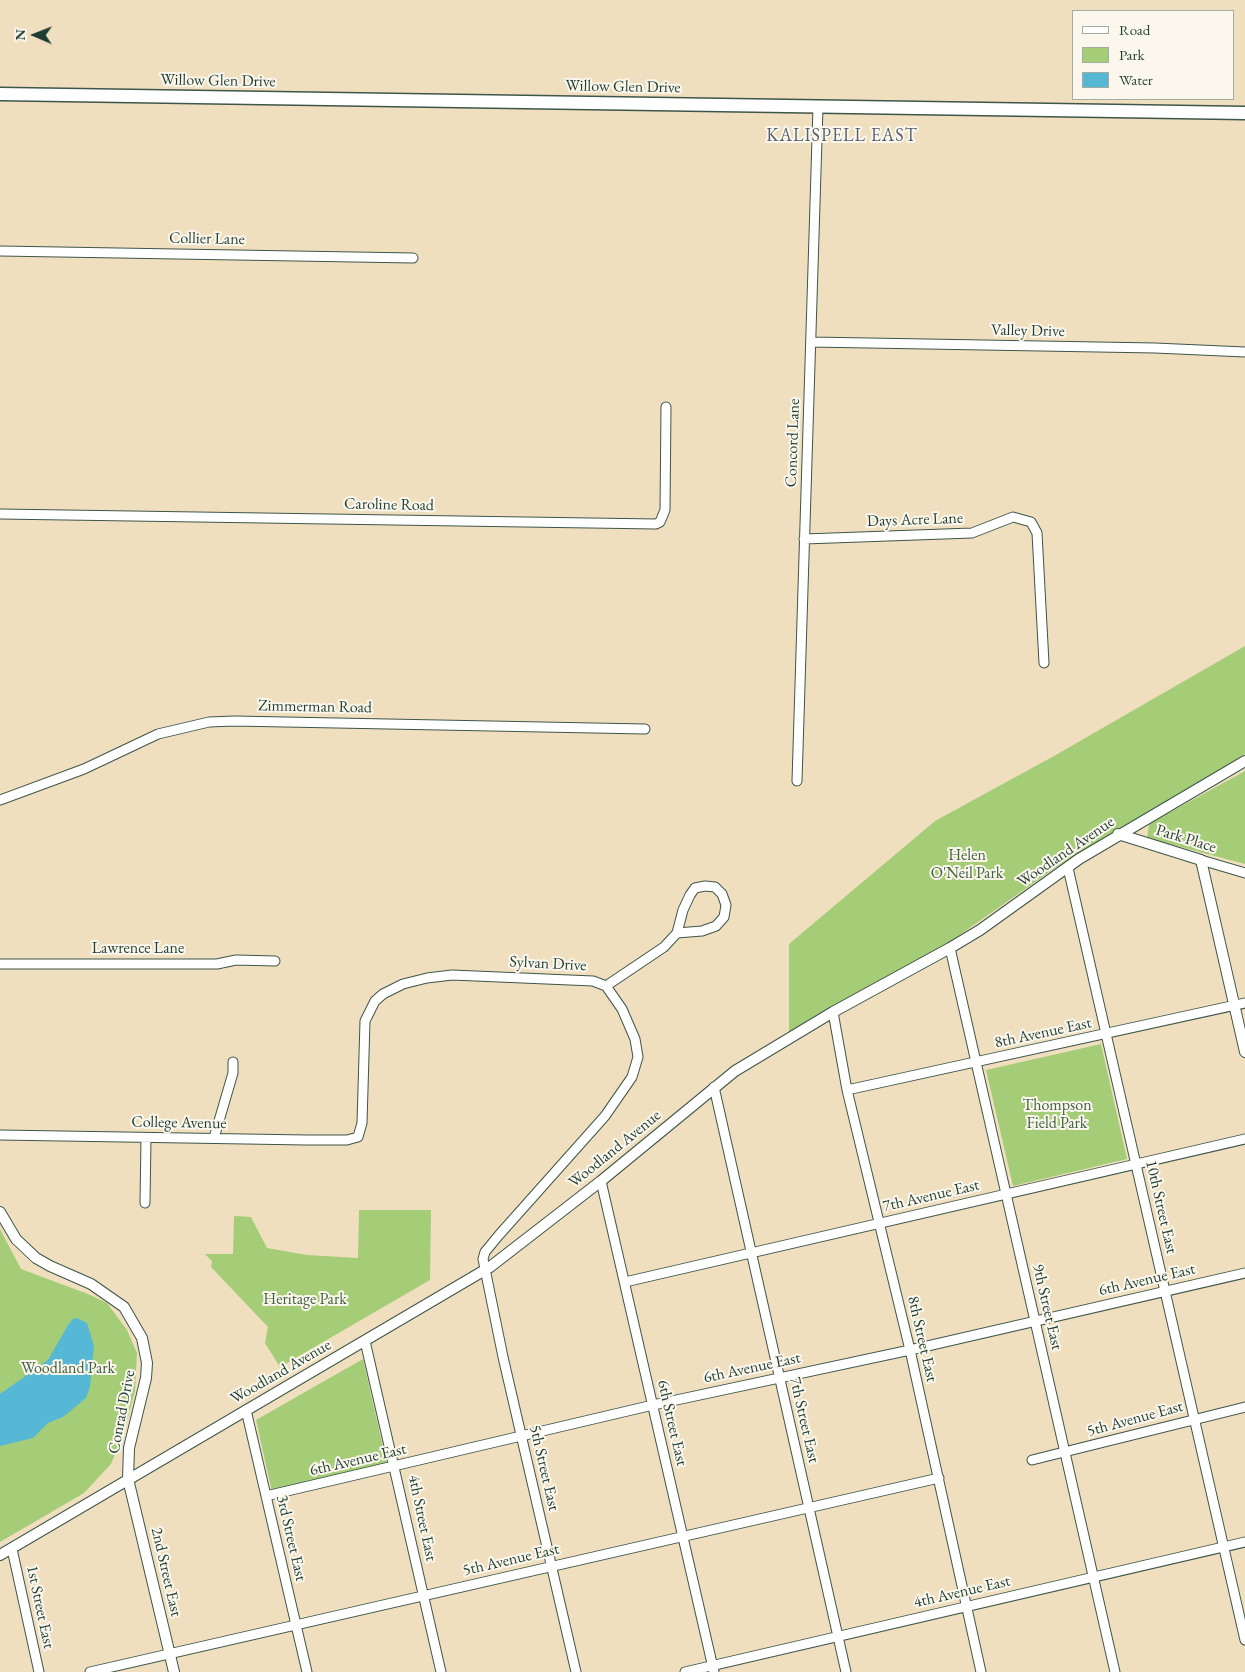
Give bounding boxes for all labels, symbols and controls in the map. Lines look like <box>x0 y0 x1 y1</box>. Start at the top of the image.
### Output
north arrow <box>10 10 60 60</box>
legend <box>1072 10 1235 100</box>
text: Road <box>1119 20 1150 39</box>
text: N <box>11 29 29 41</box>
text: Park <box>1119 45 1145 64</box>
street label: Willow Glen Drive <box>160 70 276 92</box>
text: Water <box>1119 70 1153 89</box>
street label: Willow Glen Drive <box>565 76 681 98</box>
district label: KALISPELL EAST <box>765 125 919 147</box>
street label: Collier Lane <box>169 229 245 249</box>
street label: Valley Drive <box>991 321 1065 341</box>
street label: Concord Lane <box>782 398 804 488</box>
street label: Caroline Road <box>344 495 434 515</box>
street label: Days Acre Lane <box>867 509 963 531</box>
street label: Zimmerman Road <box>258 696 372 718</box>
street label: Woodland Avenue <box>1014 812 1118 892</box>
street label: Park Place <box>1154 821 1218 857</box>
park label: Helen O'Neil Park <box>931 846 1003 884</box>
street label: Lawrence Lane <box>92 939 184 959</box>
street label: Sylvan Drive <box>509 952 587 976</box>
street label: 8th Avenue East <box>993 1013 1093 1053</box>
park label: Thompson Field Park <box>1022 1096 1092 1134</box>
street label: Woodland Avenue <box>565 1106 665 1192</box>
street label: College Avenue <box>131 1113 227 1133</box>
street label: 10th Street East <box>1141 1158 1181 1256</box>
street label: 7th Avenue East <box>881 1176 981 1216</box>
street label: 6th Avenue East <box>1097 1260 1197 1300</box>
street label: 9th Street East <box>1028 1262 1066 1352</box>
park label: Heritage Park <box>263 1290 347 1310</box>
street label: 8th Street East <box>903 1294 941 1384</box>
street label: Woodland Avenue <box>227 1335 335 1409</box>
street label: 6th Avenue East <box>702 1348 802 1388</box>
park label: Woodland Park <box>21 1359 115 1379</box>
street label: Conrad Drive <box>104 1368 140 1456</box>
street label: 7th Street East <box>785 1375 823 1465</box>
street label: 6th Street East <box>653 1378 691 1468</box>
street label: 5th Avenue East <box>1085 1397 1185 1441</box>
street label: 5th Street East <box>525 1423 563 1513</box>
street label: 6th Avenue East <box>308 1440 408 1480</box>
street label: 4th Street East <box>403 1473 441 1563</box>
street label: 3rd Street East <box>272 1493 310 1583</box>
street label: 2nd Street East <box>146 1526 186 1618</box>
street label: 5th Avenue East <box>461 1540 561 1580</box>
street label: 1st Street East <box>22 1564 58 1650</box>
street label: 4th Avenue East <box>912 1572 1012 1612</box>

